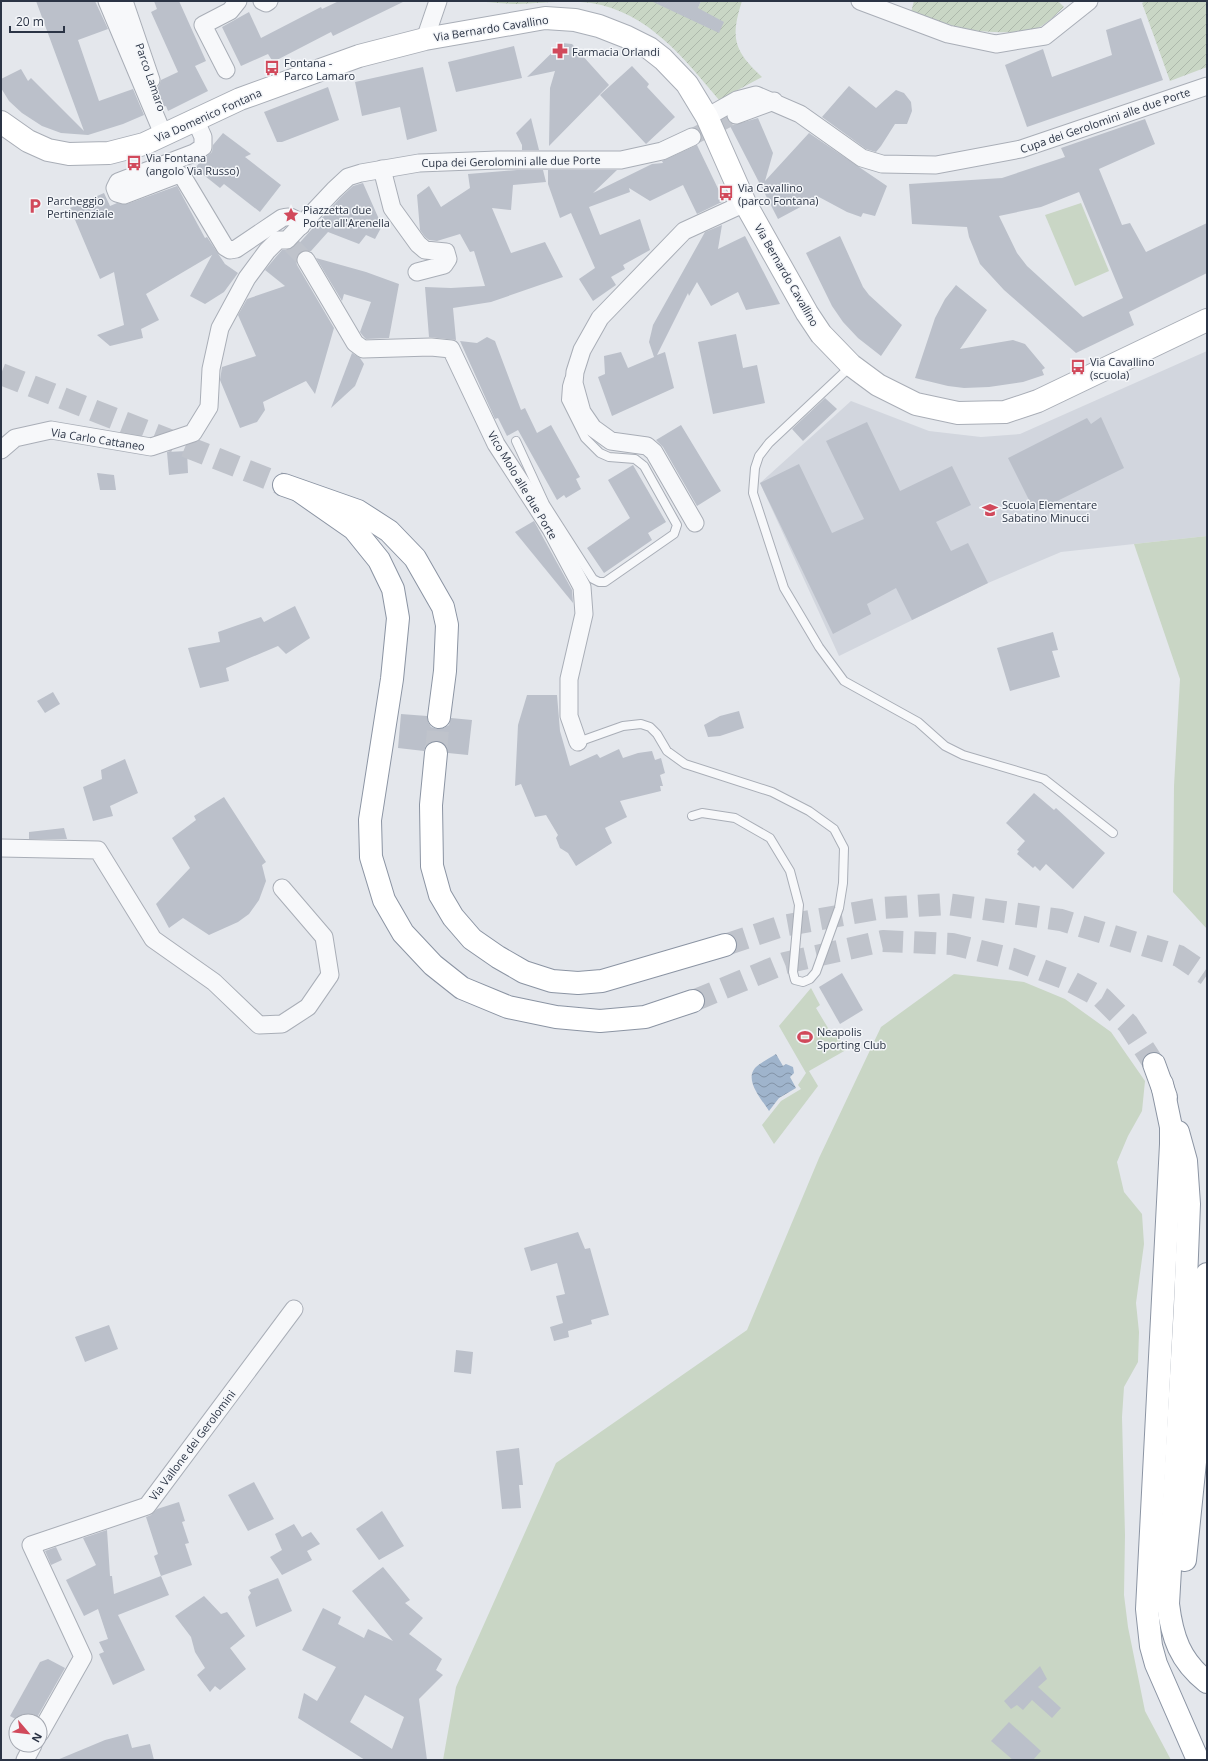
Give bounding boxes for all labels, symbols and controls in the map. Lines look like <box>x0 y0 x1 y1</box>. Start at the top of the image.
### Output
scale bar <box>10 8 64 34</box>
street label: Via Bernardo Cavallino <box>433 11 550 44</box>
text: 20 m <box>16 13 44 30</box>
street label: Parco Lamaro <box>132 41 170 113</box>
pharmacy icon: Farmacia Orlandi <box>551 42 569 60</box>
place label: Farmacia Orlandi <box>572 44 660 59</box>
place label: Fontana - Parco Lamaro <box>284 55 356 83</box>
bus stop icon: Fontana - Parco Lamaro <box>263 59 281 77</box>
street label: Cupa dei Gerolomini alle due Porte <box>1018 84 1192 156</box>
street label: Via Domenico Fontana <box>152 85 264 145</box>
place label: Via Fontana (angolo Via Russo) <box>146 150 239 178</box>
street label: Cupa dei Gerolomini alle due Porte <box>421 152 601 170</box>
bus stop icon: Via Fontana (angolo Via Russo) <box>125 154 143 172</box>
place label: Via Cavallino (parco Fontana) <box>738 180 819 208</box>
bus stop icon: Via Cavallino (parco Fontana) <box>717 184 735 202</box>
place label: Parcheggio Pertinenziale <box>47 193 114 221</box>
parking icon: Parcheggio Pertinenziale <box>26 197 44 215</box>
place label: Piazzetta due Porte all'Arenella <box>303 202 390 230</box>
place icon: Piazzetta due Porte all'Arenella <box>282 206 300 224</box>
street label: Via Bernardo Cavallino <box>752 221 823 329</box>
place label: Via Cavallino (scuola) <box>1090 354 1155 382</box>
bus stop icon: Via Cavallino (scuola) <box>1069 358 1087 376</box>
street label: Via Carlo Cattaneo <box>50 424 146 454</box>
street label: Vico Molo alle due Porte <box>485 428 561 542</box>
place label: Scuola Elementare Sabatino Minucci <box>1002 497 1097 525</box>
school or university icon: Scuola Elementare Sabatino Minucci <box>981 501 999 519</box>
place label: Neapolis Sporting Club <box>817 1024 887 1052</box>
sports icon: Neapolis Sporting Club <box>796 1028 814 1046</box>
street label: Via Vallone dei Gerolomini <box>145 1387 239 1503</box>
north arrow <box>8 1713 48 1753</box>
text: N <box>29 1730 46 1745</box>

